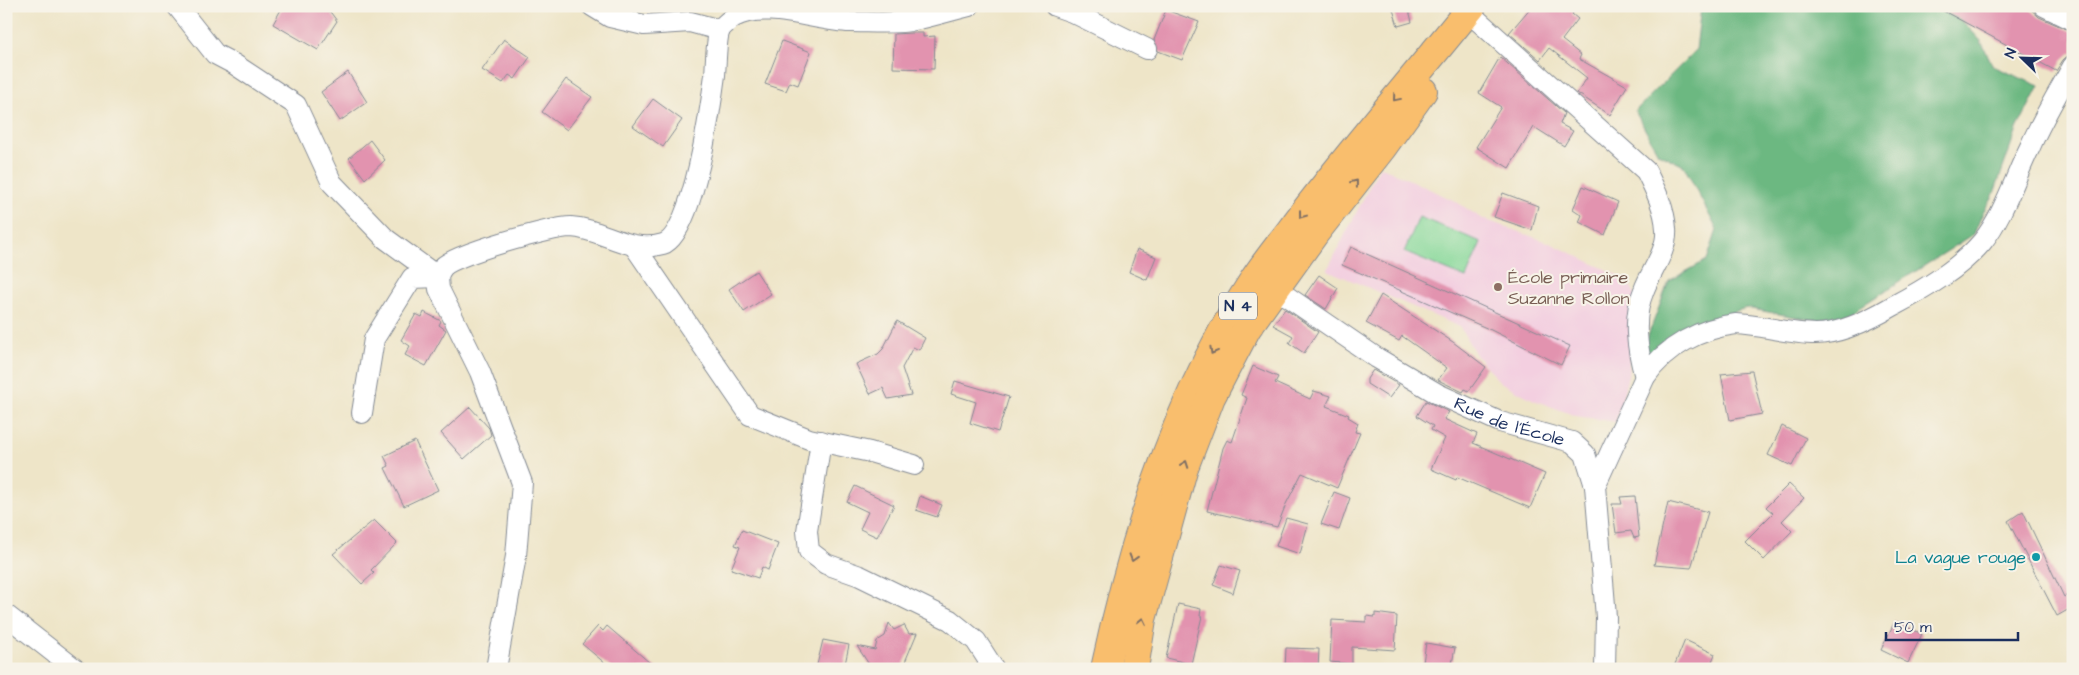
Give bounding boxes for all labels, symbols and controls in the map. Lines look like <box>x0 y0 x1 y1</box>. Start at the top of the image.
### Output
north arrow <box>1996 32 2046 82</box>
text: N <box>2000 45 2022 61</box>
one-way arrow <box>1392 92 1401 101</box>
one-way arrow <box>1349 180 1357 189</box>
one-way arrow <box>1299 209 1308 219</box>
place label: École primaire Suzanne Rollon <box>1508 265 1629 311</box>
marker: École primaire Suzanne Rollon <box>1492 281 1504 293</box>
road number: N 4 <box>1219 292 1257 320</box>
one-way arrow <box>1210 345 1220 354</box>
street label: Rue de l'École <box>1450 390 1568 452</box>
one-way arrow <box>1179 460 1189 469</box>
place label: La vague rouge <box>1895 545 2026 571</box>
marker: La vague rouge <box>2030 551 2042 563</box>
one-way arrow <box>1129 553 1139 561</box>
scale bar <box>1886 610 2019 642</box>
one-way arrow <box>1136 616 1147 625</box>
text: 50 m <box>1894 617 1932 638</box>

